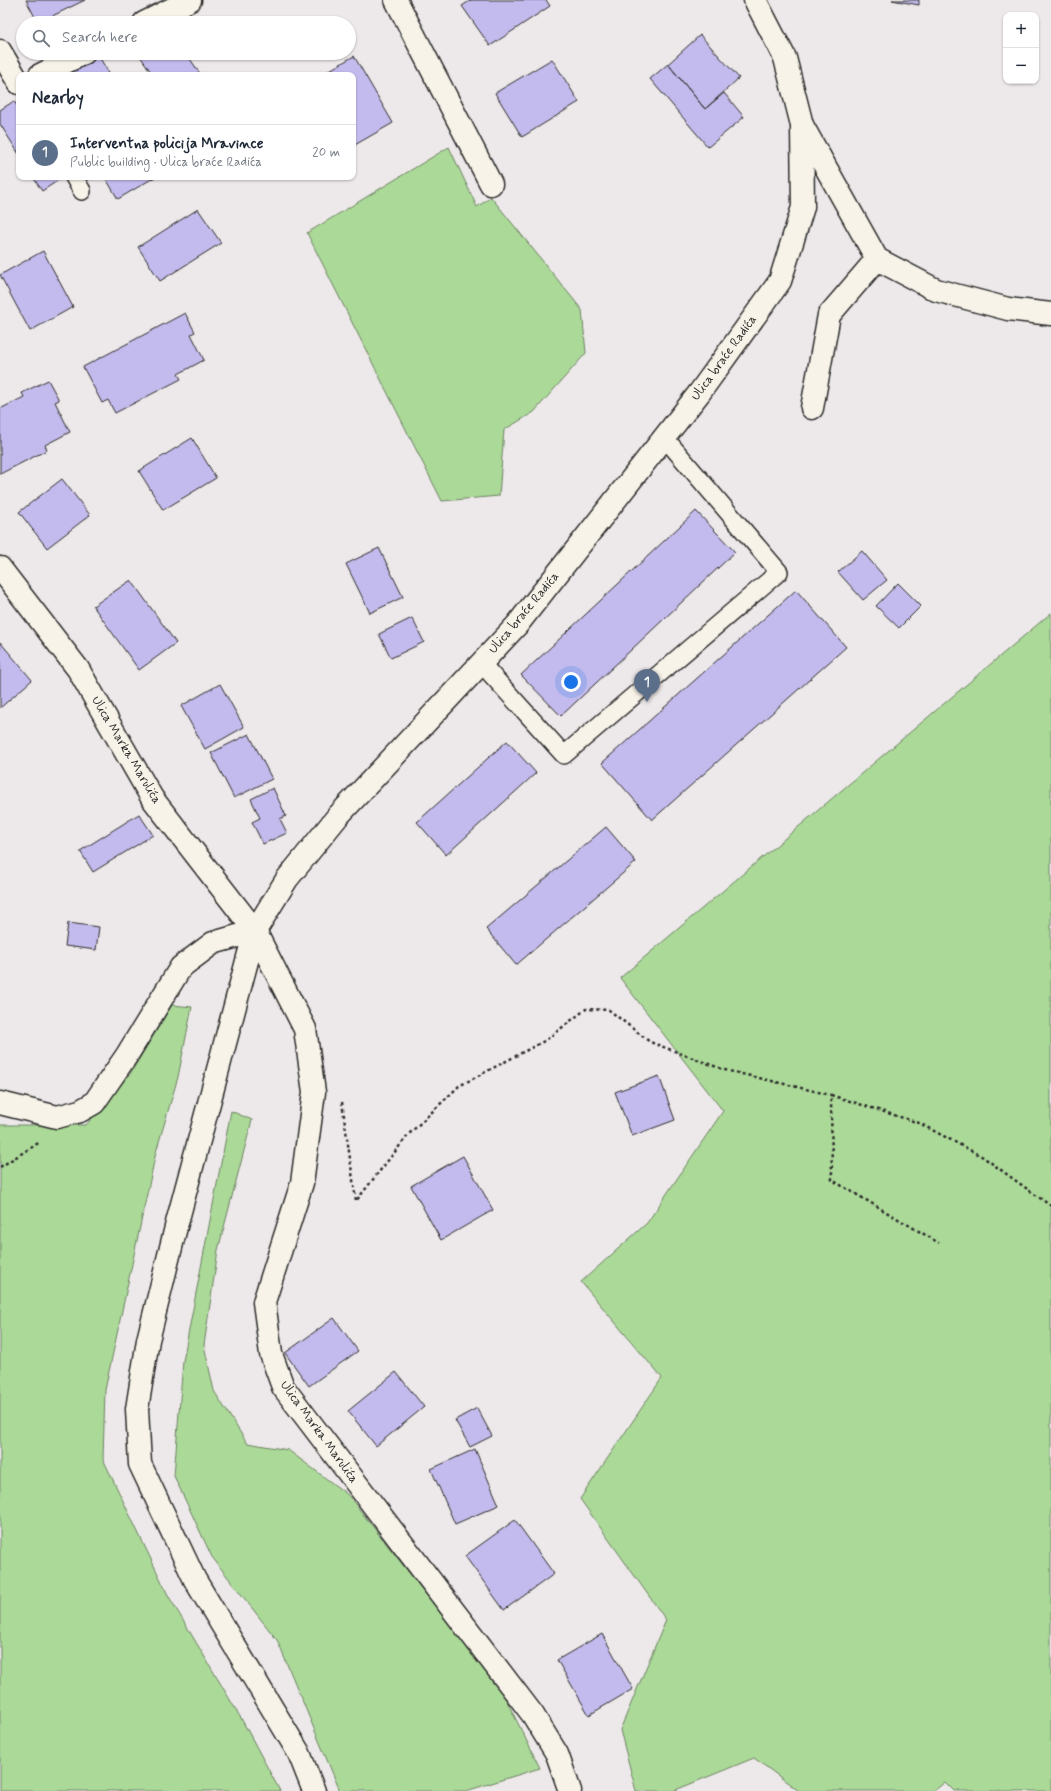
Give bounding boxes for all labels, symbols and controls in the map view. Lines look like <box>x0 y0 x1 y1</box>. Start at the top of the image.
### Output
map controls <box>1003 12 1039 84</box>
button: + <box>1003 12 1039 48</box>
search box <box>16 16 356 60</box>
icon: search <box>30 27 52 49</box>
text: Search here <box>62 28 138 48</box>
button: − <box>1003 48 1039 84</box>
text: Nearby <box>32 87 84 109</box>
text: Interventna policija Mravince <box>70 134 263 154</box>
text: 1 <box>42 144 48 161</box>
text: 20 m <box>312 144 340 161</box>
text: Public building · Ulica braće Radića <box>70 154 262 171</box>
street label: Ulica braće Radića <box>687 312 761 404</box>
street label: Ulica braće Radića <box>485 568 563 657</box>
pin: 1 <box>634 669 660 702</box>
your location <box>561 672 581 692</box>
street label: Ulica Marka Marulića <box>87 693 165 807</box>
street label: Ulica Marka Marulića <box>276 1377 362 1487</box>

